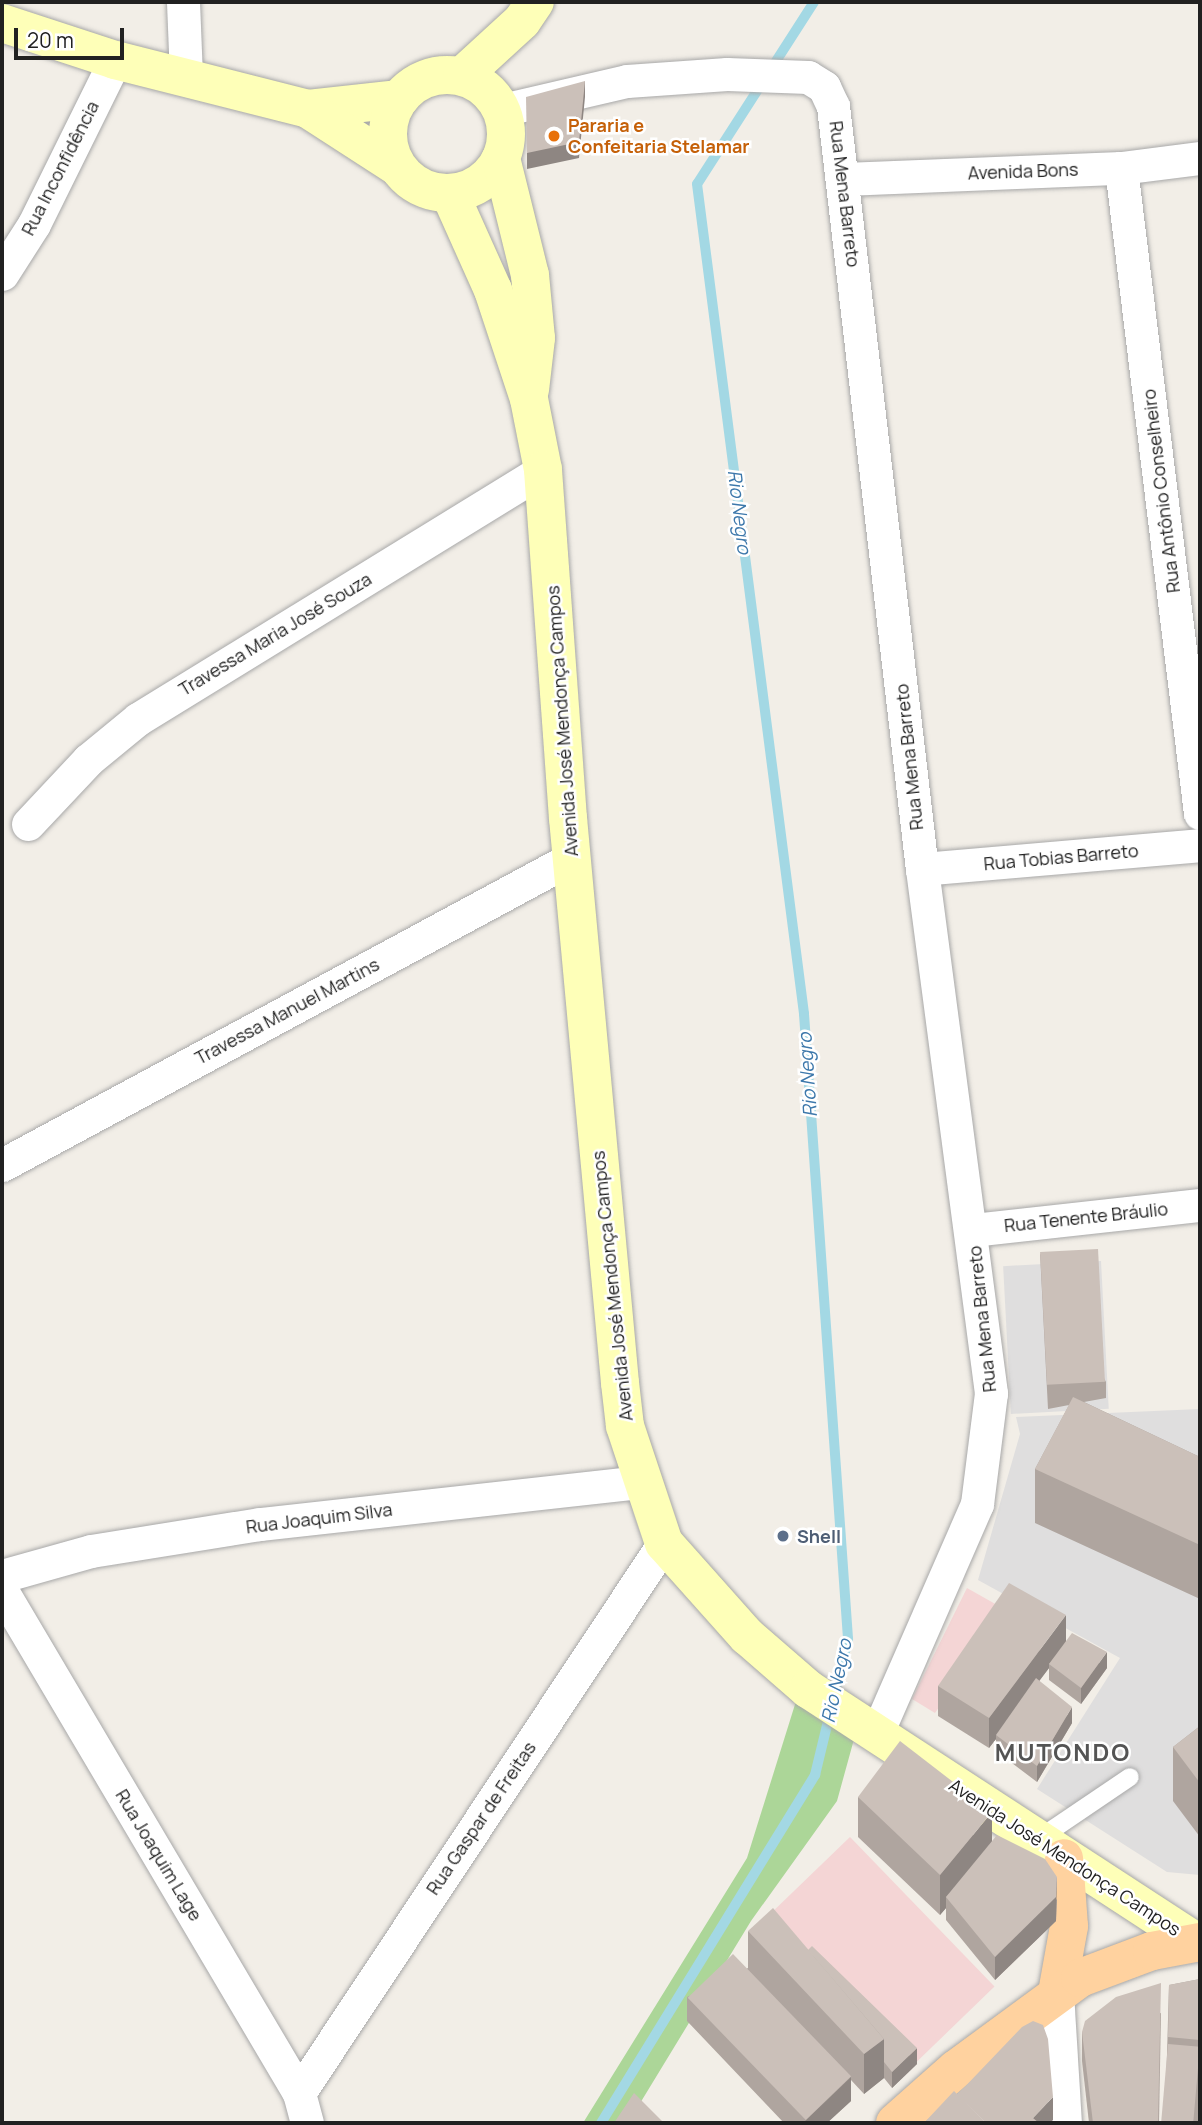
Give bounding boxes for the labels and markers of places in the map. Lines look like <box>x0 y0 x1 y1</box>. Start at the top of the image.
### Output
place label: Pararia e Confeitaria Stelamar <box>568 115 749 158</box>
marker: Pararia e Confeitaria Stelamar <box>546 128 562 144</box>
place label: Shell <box>797 1525 841 1547</box>
marker: Shell <box>775 1528 791 1544</box>

